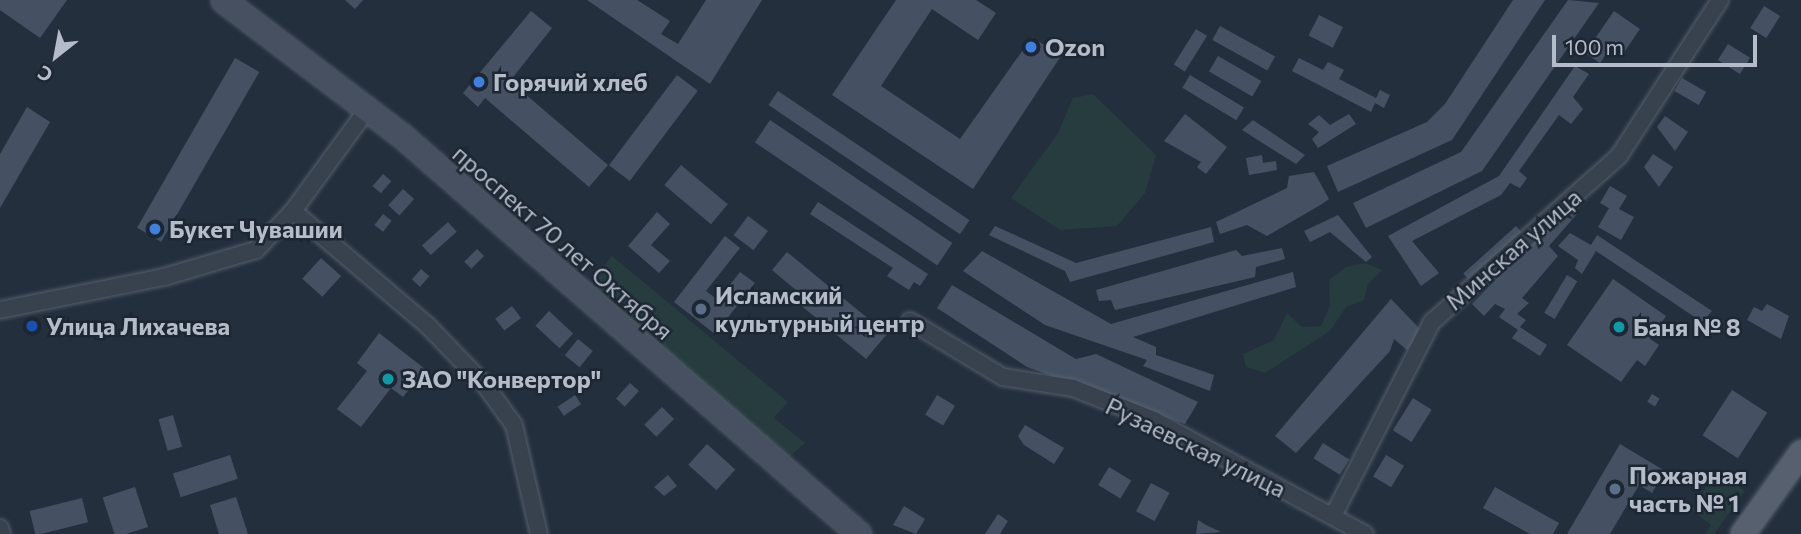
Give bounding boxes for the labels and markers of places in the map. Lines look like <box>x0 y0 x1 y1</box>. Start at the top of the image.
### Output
place label: Ozon <box>1045 33 1105 61</box>
marker: Ozon <box>1023 39 1039 55</box>
place label: Горячий хлеб <box>493 68 648 96</box>
marker: Горячий хлеб <box>471 74 487 90</box>
place label: Букет Чувашии <box>169 215 343 243</box>
marker: Букет Чувашии <box>147 221 163 237</box>
place label: Исламский культурный центр <box>715 281 925 337</box>
marker: Исламский культурный центр <box>693 301 709 317</box>
place label: Улица Лихачева <box>46 312 230 340</box>
place label: Баня № 8 <box>1633 313 1741 341</box>
marker: Улица Лихачева <box>24 318 40 334</box>
marker: Баня № 8 <box>1611 319 1627 335</box>
place label: ЗАО "Конвертор" <box>402 365 601 393</box>
marker: ЗАО "Конвертор" <box>380 371 396 387</box>
place label: Пожарная часть № 1 <box>1629 461 1747 517</box>
marker: Пожарная часть № 1 <box>1607 481 1623 497</box>

